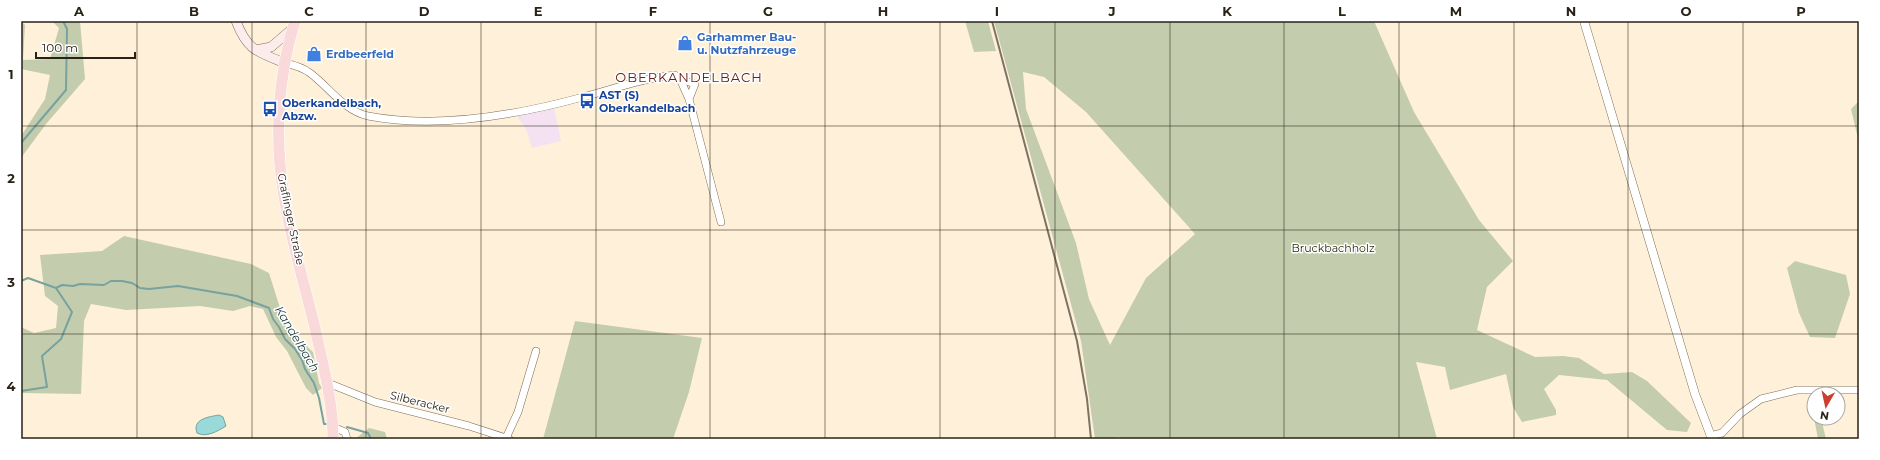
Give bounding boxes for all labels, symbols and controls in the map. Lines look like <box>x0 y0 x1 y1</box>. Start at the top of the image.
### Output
text: A <box>73 3 85 19</box>
text: B <box>189 3 199 19</box>
text: C <box>304 3 314 19</box>
text: D <box>419 3 430 19</box>
text: E <box>534 3 543 19</box>
text: F <box>649 3 657 19</box>
text: G <box>763 3 773 19</box>
text: H <box>878 3 888 19</box>
text: I <box>995 3 999 19</box>
text: J <box>1107 3 1116 19</box>
text: K <box>1222 3 1232 19</box>
text: L <box>1338 3 1346 19</box>
text: M <box>1450 3 1462 19</box>
text: N <box>1566 3 1576 19</box>
text: O <box>1681 3 1692 19</box>
text: P <box>1796 3 1806 19</box>
place label: Garhammer Bau- u. Nutzfahrzeuge <box>697 30 796 57</box>
scale bar <box>36 34 135 60</box>
shop icon: Garhammer Bau- u. Nutzfahrzeuge <box>676 34 694 52</box>
text: 100 m <box>42 40 78 55</box>
shop icon: Erdbeerfeld <box>305 45 323 63</box>
place label: Erdbeerfeld <box>326 47 394 61</box>
text: 1 <box>8 66 14 82</box>
district label: OBERKANDELBACH <box>615 69 763 85</box>
place label: AST (S) Oberkandelbach <box>598 88 695 115</box>
bus stop icon: AST (S) Oberkandelbach <box>578 92 596 110</box>
place label: Oberkandelbach, Abzw. <box>281 96 381 123</box>
bus stop icon: Oberkandelbach, Abzw. <box>261 100 279 118</box>
text: 2 <box>7 170 15 186</box>
street label: Graflinger Straße <box>274 172 308 266</box>
park label: Bruckbachholz <box>1291 241 1375 255</box>
text: 3 <box>6 274 15 290</box>
water label: Kandelbach <box>272 303 323 374</box>
text: 4 <box>7 378 16 394</box>
north arrow <box>1806 386 1846 426</box>
street label: Silberacker <box>389 388 451 416</box>
text: N <box>1819 408 1830 423</box>

